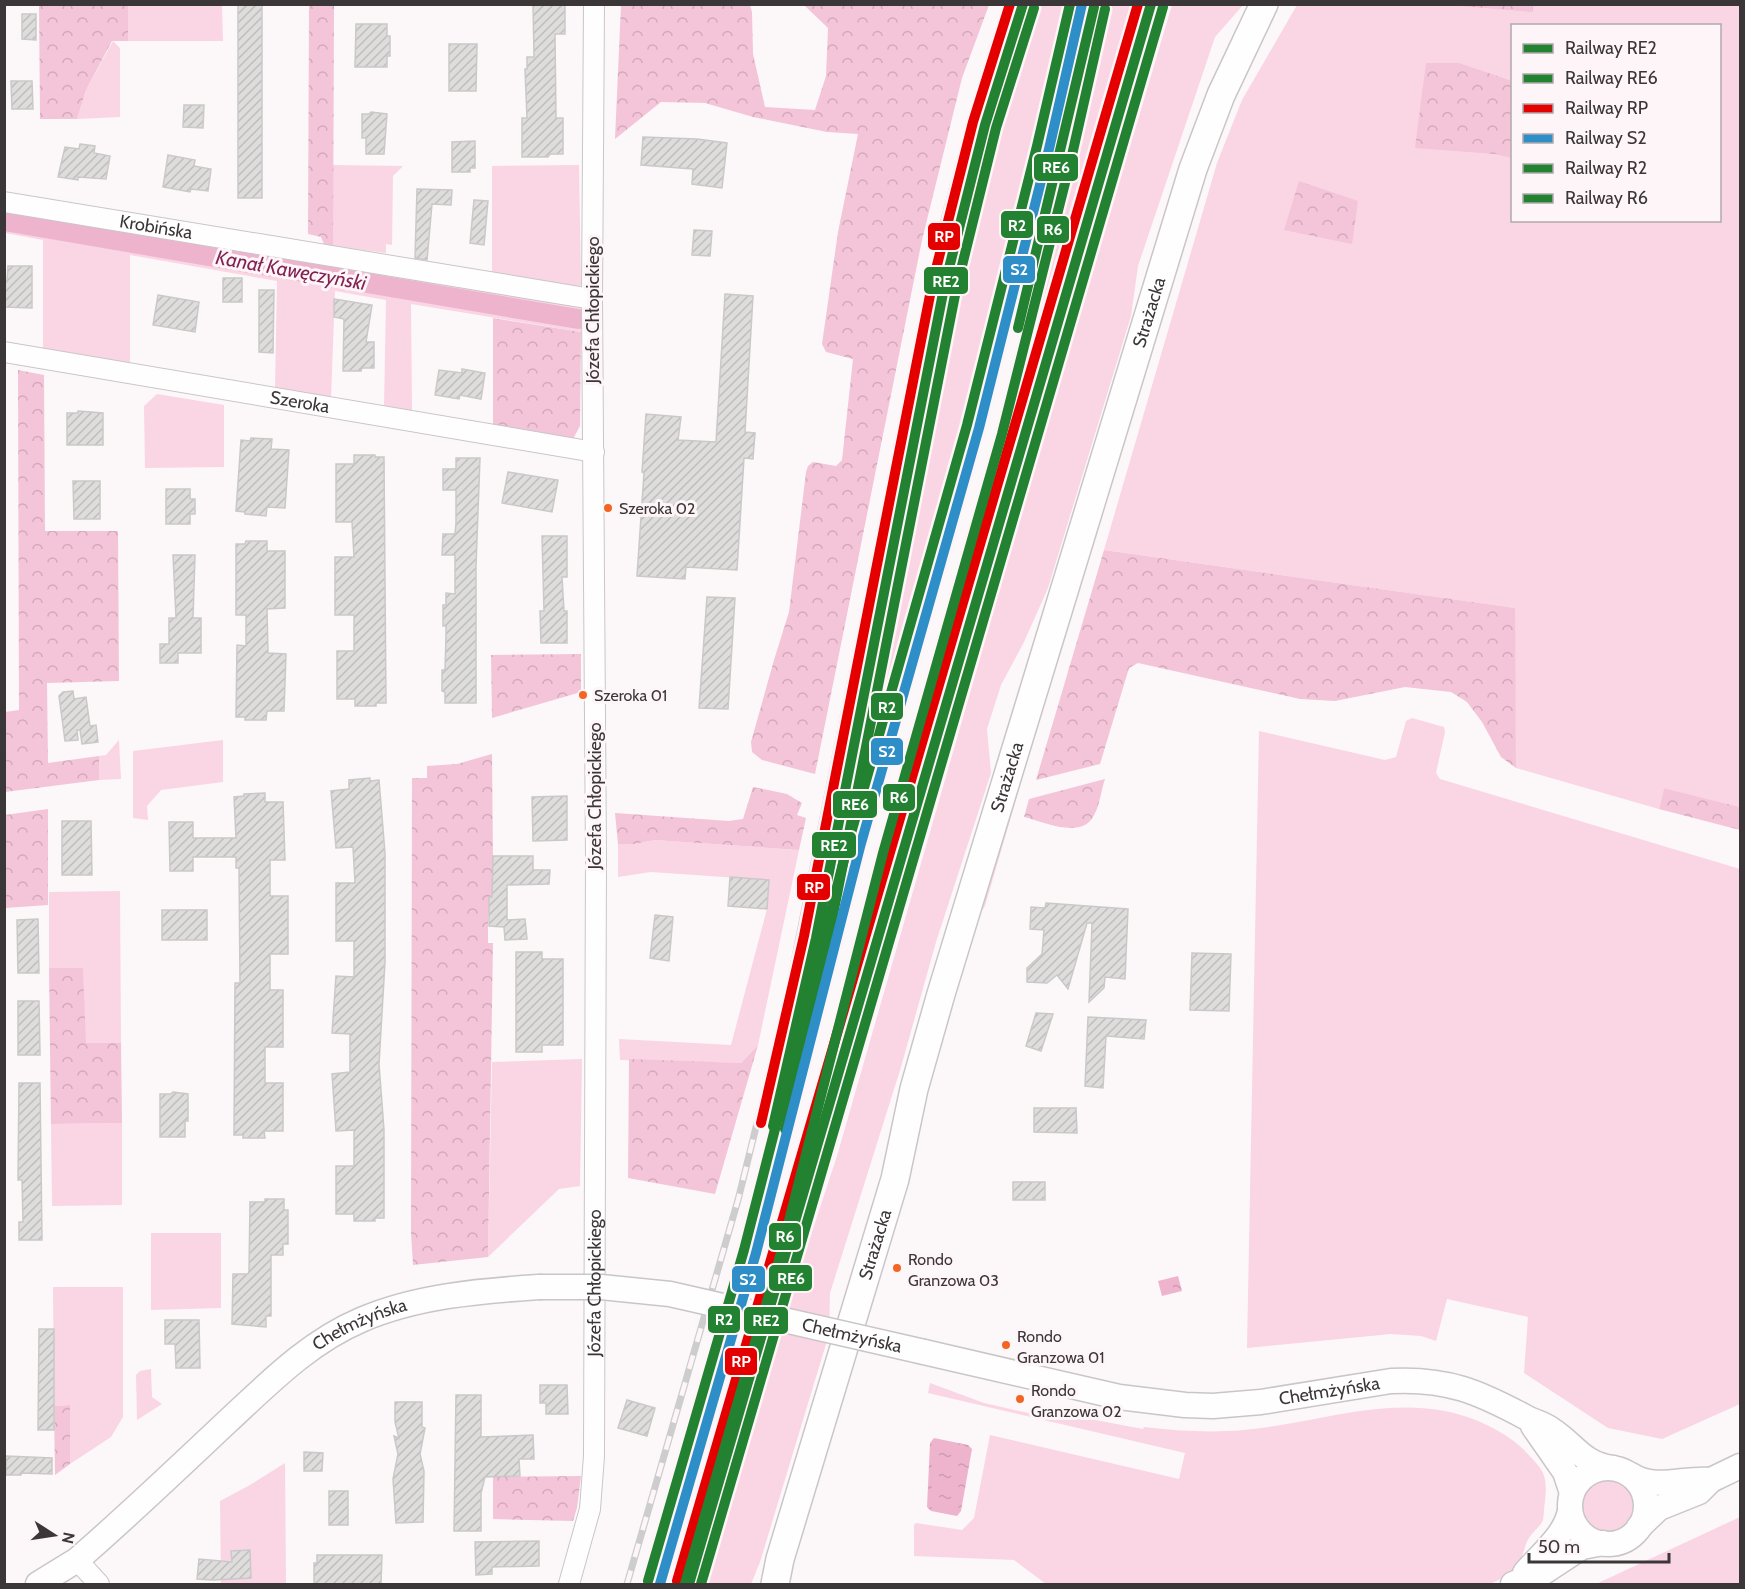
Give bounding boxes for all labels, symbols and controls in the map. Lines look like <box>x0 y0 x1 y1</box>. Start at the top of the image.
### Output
legend <box>1511 24 1721 222</box>
text: Railway RE2 <box>1565 37 1657 59</box>
text: Railway RE6 <box>1565 67 1658 89</box>
text: Railway RP <box>1565 97 1648 119</box>
text: Railway S2 <box>1565 127 1647 149</box>
line badge: RE6 <box>1033 153 1079 182</box>
text: Railway R2 <box>1565 157 1647 179</box>
text: RE6 <box>1042 158 1070 177</box>
text: Railway R6 <box>1565 187 1648 209</box>
street label: Krobińska <box>118 210 194 244</box>
line badge: R2 <box>1000 210 1034 239</box>
line badge: R6 <box>1036 215 1070 244</box>
text: R2 <box>1008 216 1026 235</box>
text: R6 <box>1043 220 1063 239</box>
line badge: RP <box>927 222 961 251</box>
text: RP <box>934 227 954 246</box>
street label: Józefa Chłopickiego <box>582 236 604 385</box>
water label: Kanał Kawęczyński <box>214 245 369 295</box>
line badge: S2 <box>1002 255 1036 284</box>
text: S2 <box>1010 260 1028 279</box>
line badge: RE2 <box>923 266 969 295</box>
text: RE2 <box>932 272 960 291</box>
street label: Strażacka <box>1128 274 1170 350</box>
street label: Szeroka <box>268 386 331 418</box>
place label: Szeroka 02 <box>619 499 695 518</box>
marker: Szeroka 02 <box>602 502 614 514</box>
place label: Szeroka 01 <box>594 686 667 705</box>
marker: Szeroka 01 <box>577 689 589 701</box>
line badge: R2 <box>870 692 904 721</box>
text: R2 <box>878 698 896 717</box>
street label: Józefa Chłopickiego <box>584 722 606 871</box>
line badge: S2 <box>870 737 904 766</box>
street label: Strażacka <box>986 739 1028 815</box>
text: S2 <box>878 742 896 761</box>
line badge: R6 <box>882 783 916 812</box>
text: R6 <box>889 788 909 807</box>
line badge: RE6 <box>832 790 878 819</box>
text: RE6 <box>841 795 869 814</box>
line badge: RE2 <box>811 831 857 859</box>
text: RE2 <box>820 836 848 855</box>
line badge: RP <box>796 873 831 901</box>
text: RP <box>804 878 824 897</box>
street label: Strażacka <box>854 1206 896 1282</box>
street label: Józefa Chłopickiego <box>583 1209 606 1358</box>
line badge: R6 <box>768 1222 802 1251</box>
text: R6 <box>775 1227 795 1246</box>
place label: Rondo Granzowa 03 <box>908 1250 999 1290</box>
marker: Rondo Granzowa 03 <box>891 1262 903 1274</box>
line badge: RE6 <box>768 1264 813 1292</box>
line badge: S2 <box>731 1265 766 1293</box>
text: RE6 <box>777 1269 805 1288</box>
text: S2 <box>739 1270 757 1289</box>
street label: Chełmżyńska <box>308 1294 410 1355</box>
line badge: R2 <box>707 1305 741 1334</box>
line badge: RE2 <box>743 1306 789 1335</box>
text: R2 <box>715 1310 733 1329</box>
text: RE2 <box>752 1311 780 1330</box>
street label: Chełmżyńska <box>800 1313 904 1358</box>
place label: Rondo Granzowa 01 <box>1017 1327 1105 1367</box>
marker: Rondo Granzowa 01 <box>1000 1339 1012 1351</box>
line badge: RP <box>724 1347 758 1376</box>
text: RP <box>731 1352 751 1371</box>
street label: Chełmżyńska <box>1277 1372 1382 1410</box>
place label: Rondo Granzowa 02 <box>1031 1381 1122 1421</box>
marker: Rondo Granzowa 02 <box>1014 1393 1026 1405</box>
north arrow <box>24 1505 84 1565</box>
scale bar <box>1529 1526 1668 1564</box>
text: N <box>58 1531 79 1546</box>
text: 50 m <box>1538 1536 1580 1558</box>

